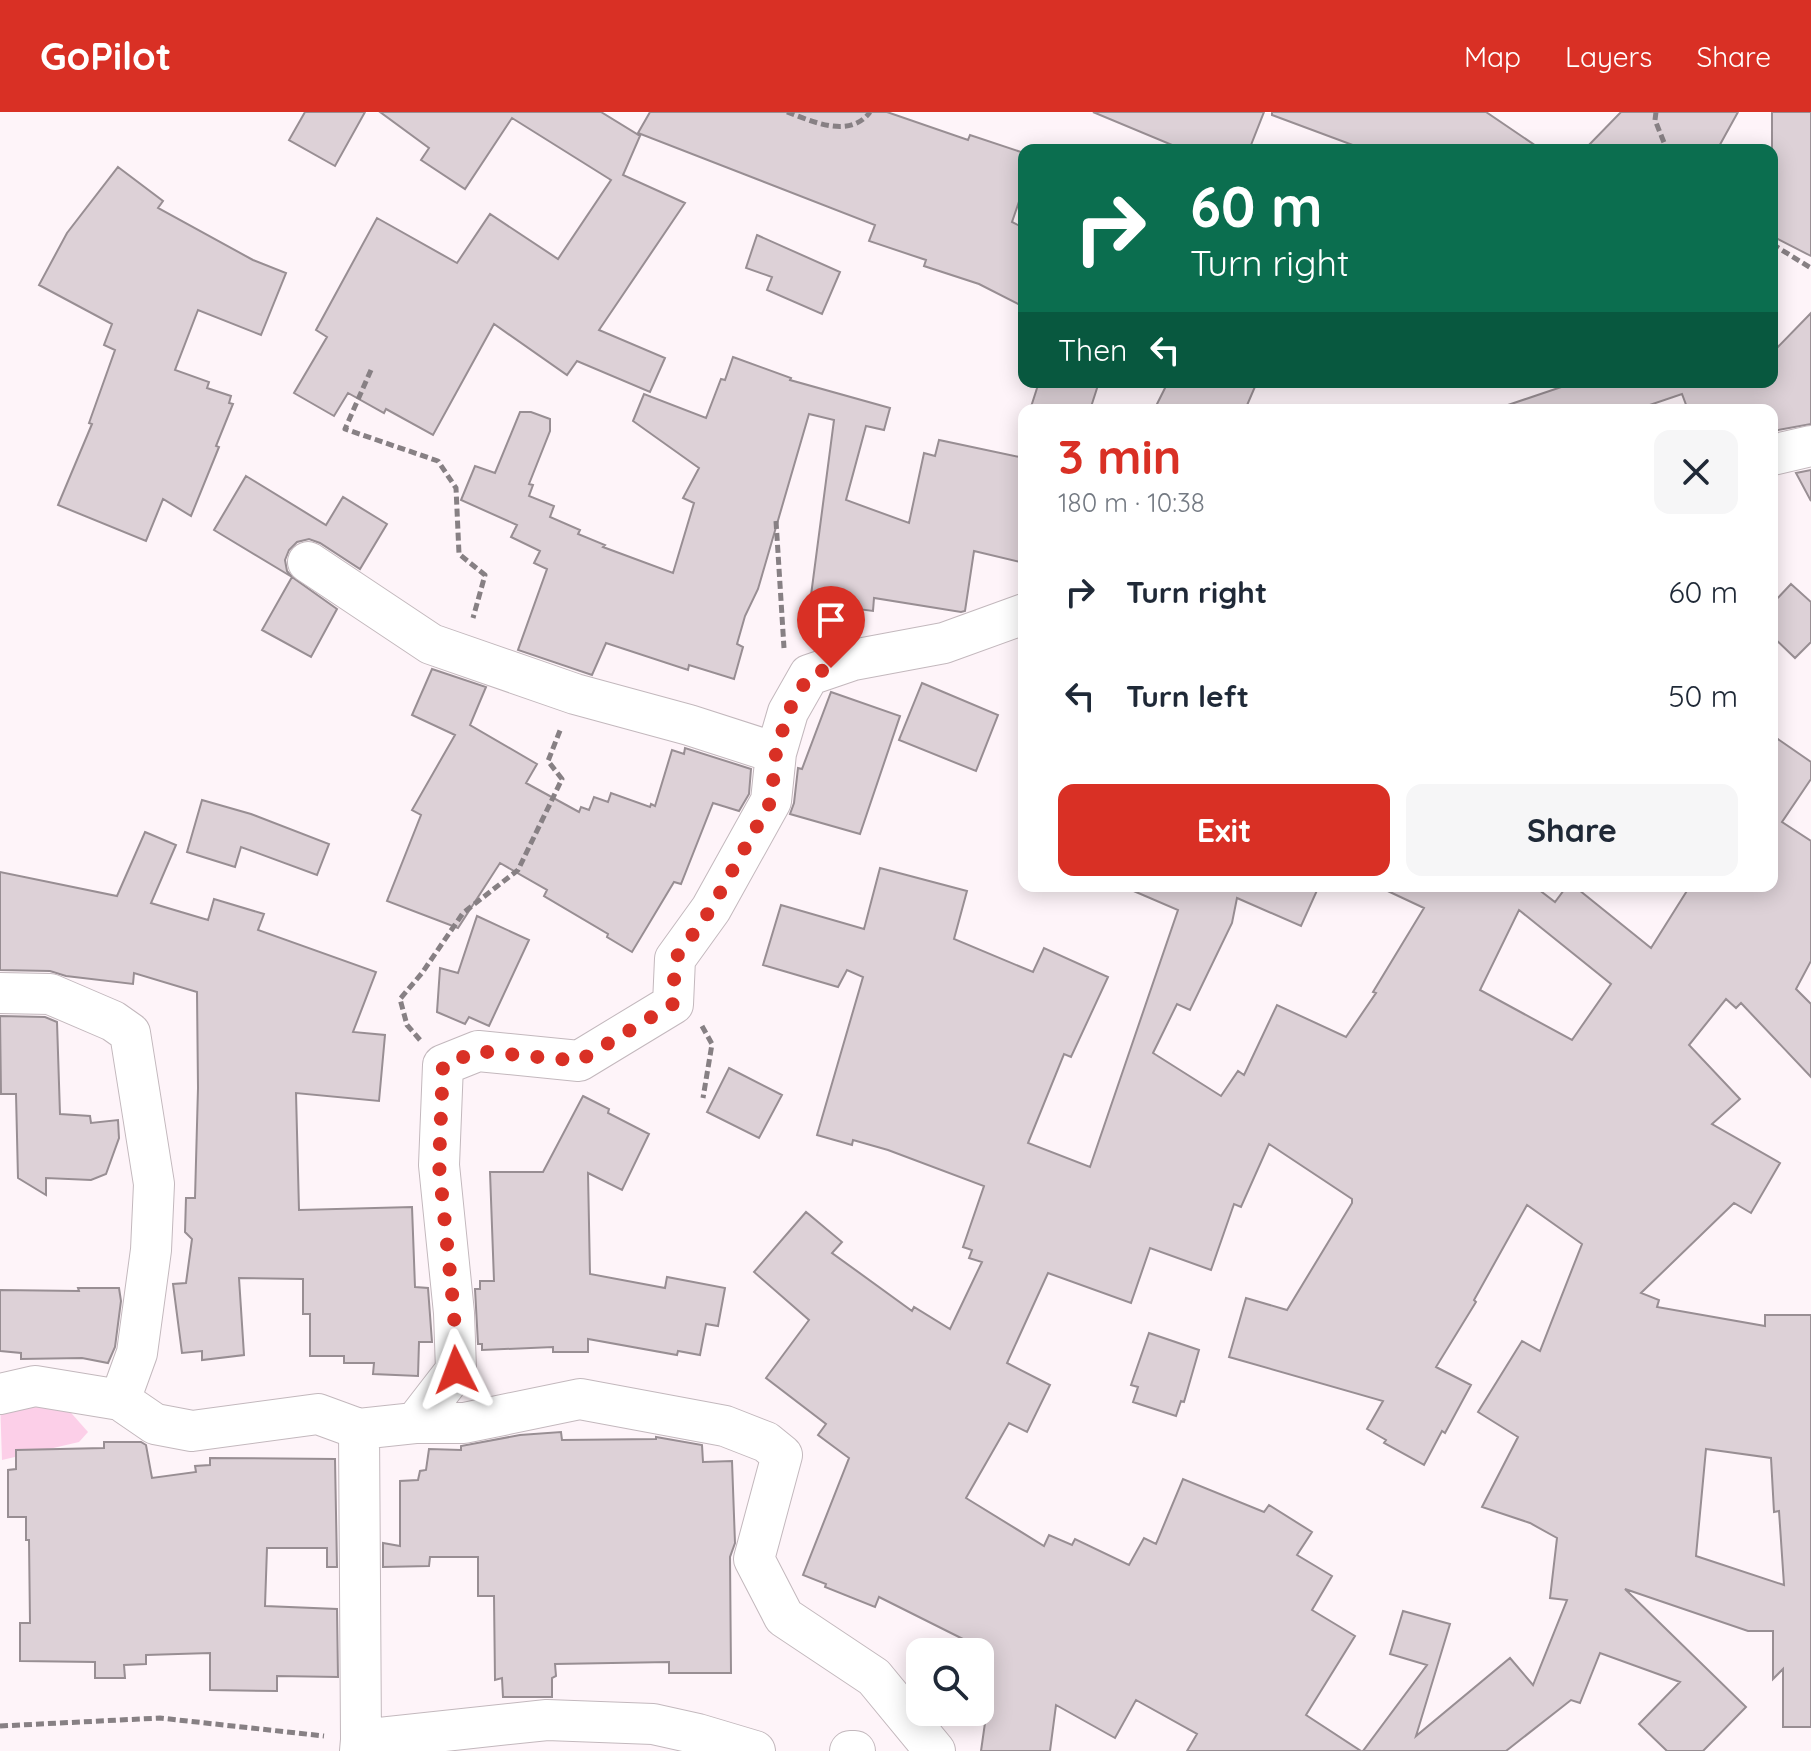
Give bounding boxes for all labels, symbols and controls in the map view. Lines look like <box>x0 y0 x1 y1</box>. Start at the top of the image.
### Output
text: GoPilot <box>40 32 171 80</box>
text: Map <box>1464 39 1521 74</box>
text: Layers <box>1565 39 1652 74</box>
text: Share <box>1696 39 1771 74</box>
text: 60 m <box>1190 171 1323 241</box>
icon: right <box>1058 176 1162 280</box>
text: Turn right <box>1190 240 1349 285</box>
icon: left <box>1143 328 1187 372</box>
text: Then <box>1058 331 1127 369</box>
text: 3 min <box>1058 426 1181 486</box>
button: close <box>1654 430 1738 514</box>
text: 180 m · 10:38 <box>1058 486 1205 519</box>
icon: right <box>1058 570 1102 614</box>
text: Turn right <box>1126 573 1267 611</box>
text: 60 m <box>1668 573 1738 611</box>
pin <box>797 586 865 668</box>
icon: arrive <box>809 598 853 642</box>
icon: left <box>1058 674 1102 718</box>
text: Turn left <box>1126 677 1249 715</box>
text: 50 m <box>1668 677 1738 715</box>
button: Exit <box>1058 784 1390 876</box>
button: Share <box>1406 784 1738 876</box>
position arrow <box>414 1328 498 1412</box>
map controls <box>906 1638 994 1726</box>
button: search <box>906 1638 994 1726</box>

